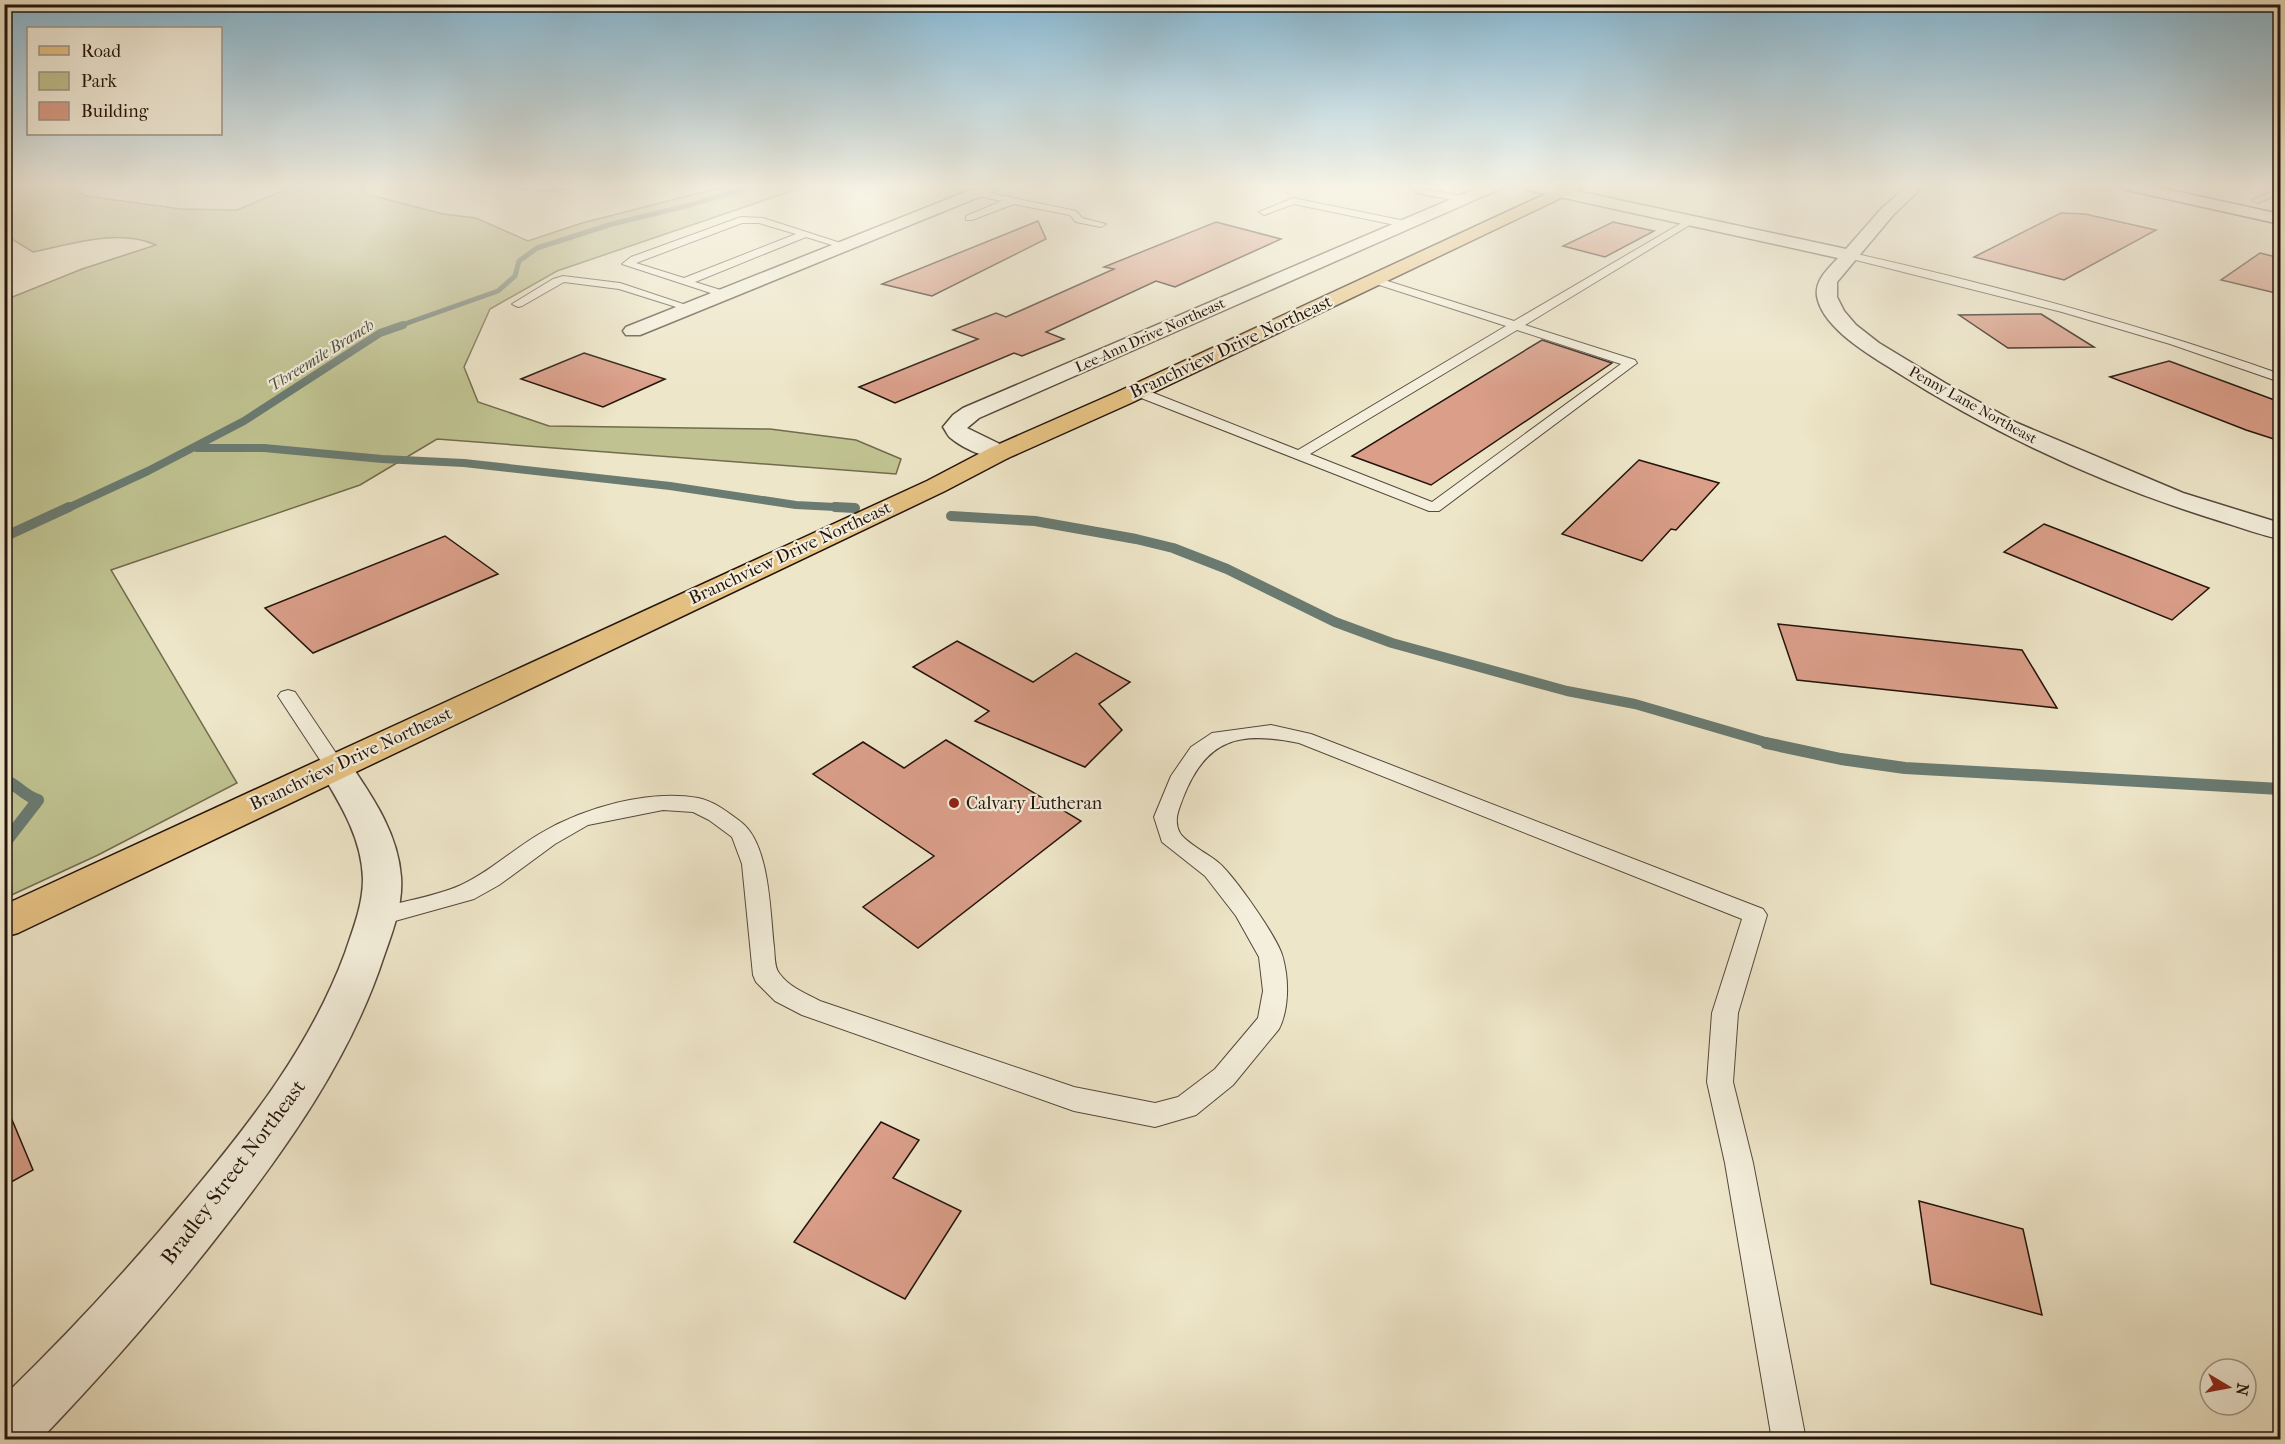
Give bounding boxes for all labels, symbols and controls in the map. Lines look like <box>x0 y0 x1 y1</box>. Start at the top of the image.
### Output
legend <box>27 27 222 135</box>
text: Road <box>81 41 121 62</box>
text: Park <box>81 71 118 92</box>
text: Building <box>81 101 149 122</box>
street label: Branchview Drive Northeast <box>1127 291 1336 403</box>
street label: Lee-Ann Drive Northeast <box>1072 294 1228 376</box>
water label: Threemile Branch <box>265 315 377 395</box>
street label: Penny Lane Northeast <box>1906 362 2041 448</box>
street label: Branchview Drive Northeast <box>686 497 895 609</box>
street label: Branchview Drive Northeast <box>247 703 456 815</box>
place label: Calvary Lutheran <box>966 793 1103 814</box>
marker: Calvary Lutheran <box>947 796 961 810</box>
street label: Bradley Street Northeast <box>156 1075 310 1269</box>
north arrow <box>2198 1357 2258 1417</box>
text: N <box>2232 1382 2253 1398</box>

